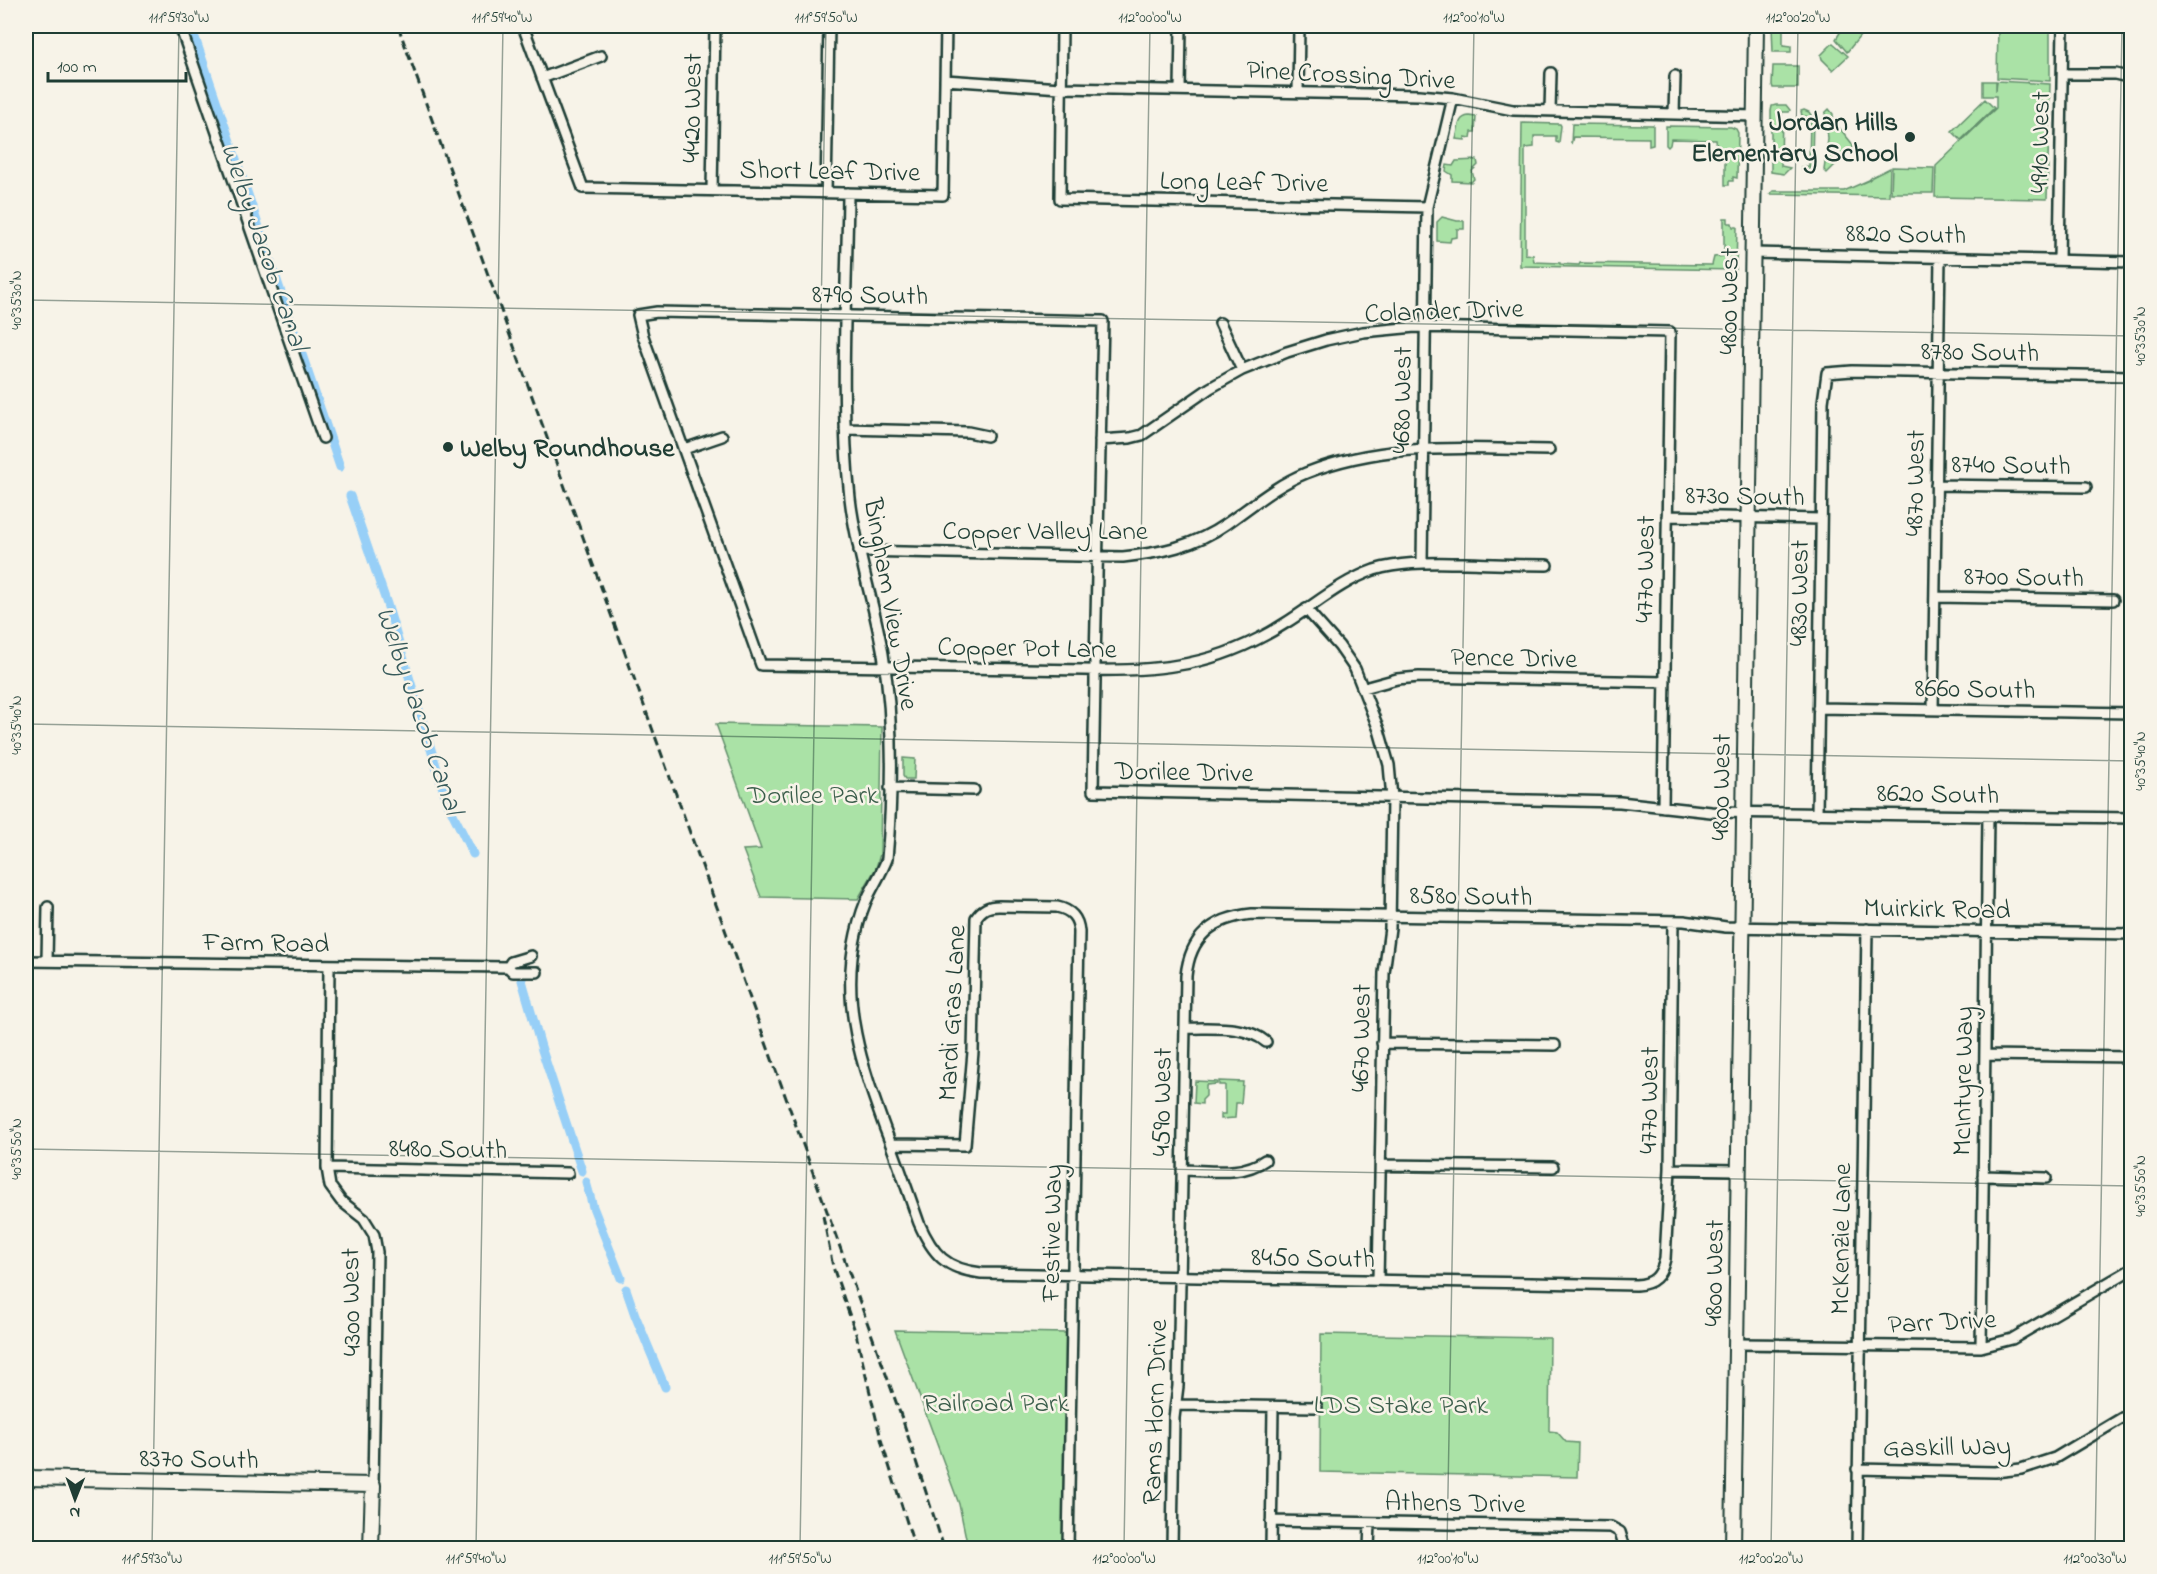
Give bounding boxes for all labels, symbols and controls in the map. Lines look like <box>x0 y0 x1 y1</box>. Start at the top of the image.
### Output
text: 111°59'30"W <box>149 7 209 29</box>
text: 111°59'40"W <box>472 7 532 29</box>
text: 111°59'50"W <box>794 7 858 29</box>
text: 112°00'00"W <box>1118 7 1182 29</box>
text: 112°00'10"W <box>1443 7 1505 29</box>
text: 112°00'20"W <box>1766 7 1830 29</box>
scale bar <box>48 45 186 83</box>
street label: Pine Crossing Drive <box>1245 52 1457 101</box>
street label: 4420 West <box>673 53 714 163</box>
text: 100 m <box>57 55 97 81</box>
street label: 4910 West <box>2021 91 2062 193</box>
place label: Jordan Hills Elementary School <box>1691 104 1898 174</box>
marker: Jordan Hills Elementary School <box>1903 130 1917 144</box>
water label: Welby Jacob Canal <box>208 138 318 360</box>
street label: Short Leaf Drive <box>739 151 922 194</box>
street label: Long Leaf Drive <box>1159 163 1329 204</box>
street label: 8820 South <box>1845 215 1967 256</box>
street label: 4800 West <box>1710 247 1751 355</box>
text: 40°35'30"N <box>6 270 28 330</box>
street label: 8790 South <box>811 276 929 317</box>
street label: Colander Drive <box>1364 290 1525 335</box>
text: 40°35'30"N <box>2130 306 2152 366</box>
street label: 8780 South <box>1920 333 2039 374</box>
street label: 4680 West <box>1383 346 1424 454</box>
street label: 4870 West <box>1896 429 1937 537</box>
place label: Welby Roundhouse <box>460 430 675 469</box>
marker: Welby Roundhouse <box>441 440 455 454</box>
street label: 8740 South <box>1951 446 2071 487</box>
street label: 8730 South <box>1685 477 1805 518</box>
street label: Bingham View Drive <box>852 495 928 714</box>
street label: Copper Valley Lane <box>942 513 1149 552</box>
street label: 4770 West <box>1626 515 1667 623</box>
street label: 4830 West <box>1780 539 1821 647</box>
street label: 8700 South <box>1964 558 2084 599</box>
water label: Welby Jacob Canal <box>363 602 473 824</box>
street label: Copper Pot Lane <box>937 628 1118 671</box>
street label: Pence Drive <box>1450 639 1579 680</box>
street label: 8660 South <box>1914 670 2036 711</box>
text: 40°35'40"N <box>6 695 28 755</box>
text: 40°35'40"N <box>2130 731 2152 791</box>
street label: 4800 West <box>1702 733 1743 841</box>
street label: Dorilee Drive <box>1113 753 1255 794</box>
street label: 8620 South <box>1876 775 2000 816</box>
park label: Dorilee Park <box>746 777 879 816</box>
street label: 8580 South <box>1409 877 1533 918</box>
street label: Muirkirk Road <box>1863 890 2011 931</box>
street label: Mardi Gras Lane <box>929 923 978 1102</box>
street label: Farm Road <box>201 924 330 965</box>
street label: 4670 West <box>1342 984 1383 1093</box>
street label: McIntyre Way <box>1944 1006 1985 1156</box>
street label: 4770 West <box>1630 1046 1671 1154</box>
street label: 4590 West <box>1143 1047 1184 1157</box>
text: 40°35'50"N <box>6 1118 28 1180</box>
street label: 8480 South <box>388 1130 507 1171</box>
text: 40°35'50"N <box>2130 1155 2152 1217</box>
street label: McKenzie Lane <box>1822 1162 1863 1315</box>
street label: Festive Way <box>1033 1164 1074 1303</box>
street label: 4800 West <box>1695 1219 1736 1327</box>
street label: 8450 South <box>1251 1239 1375 1280</box>
street label: 4300 West <box>332 1248 373 1356</box>
street label: Parr Drive <box>1887 1301 1998 1346</box>
street label: Rams Horn Drive <box>1134 1318 1179 1505</box>
park label: Railroad Park <box>923 1385 1069 1424</box>
park label: LDS Stake Park <box>1314 1387 1488 1426</box>
street label: Gaskill Way <box>1883 1428 2012 1469</box>
street label: 8370 South <box>139 1440 259 1481</box>
north arrow <box>45 1469 105 1529</box>
street label: Athens Drive <box>1384 1484 1527 1525</box>
text: N <box>69 1500 80 1524</box>
text: 111°59'30"W <box>122 1548 182 1570</box>
text: 111°59'40"W <box>446 1548 506 1570</box>
text: 111°59'50"W <box>768 1548 832 1570</box>
text: 112°00'00"W <box>1092 1548 1156 1570</box>
text: 112°00'10"W <box>1417 1548 1479 1570</box>
text: 112°00'20"W <box>1739 1548 1803 1570</box>
text: 112°00'30"W <box>2063 1548 2127 1570</box>

